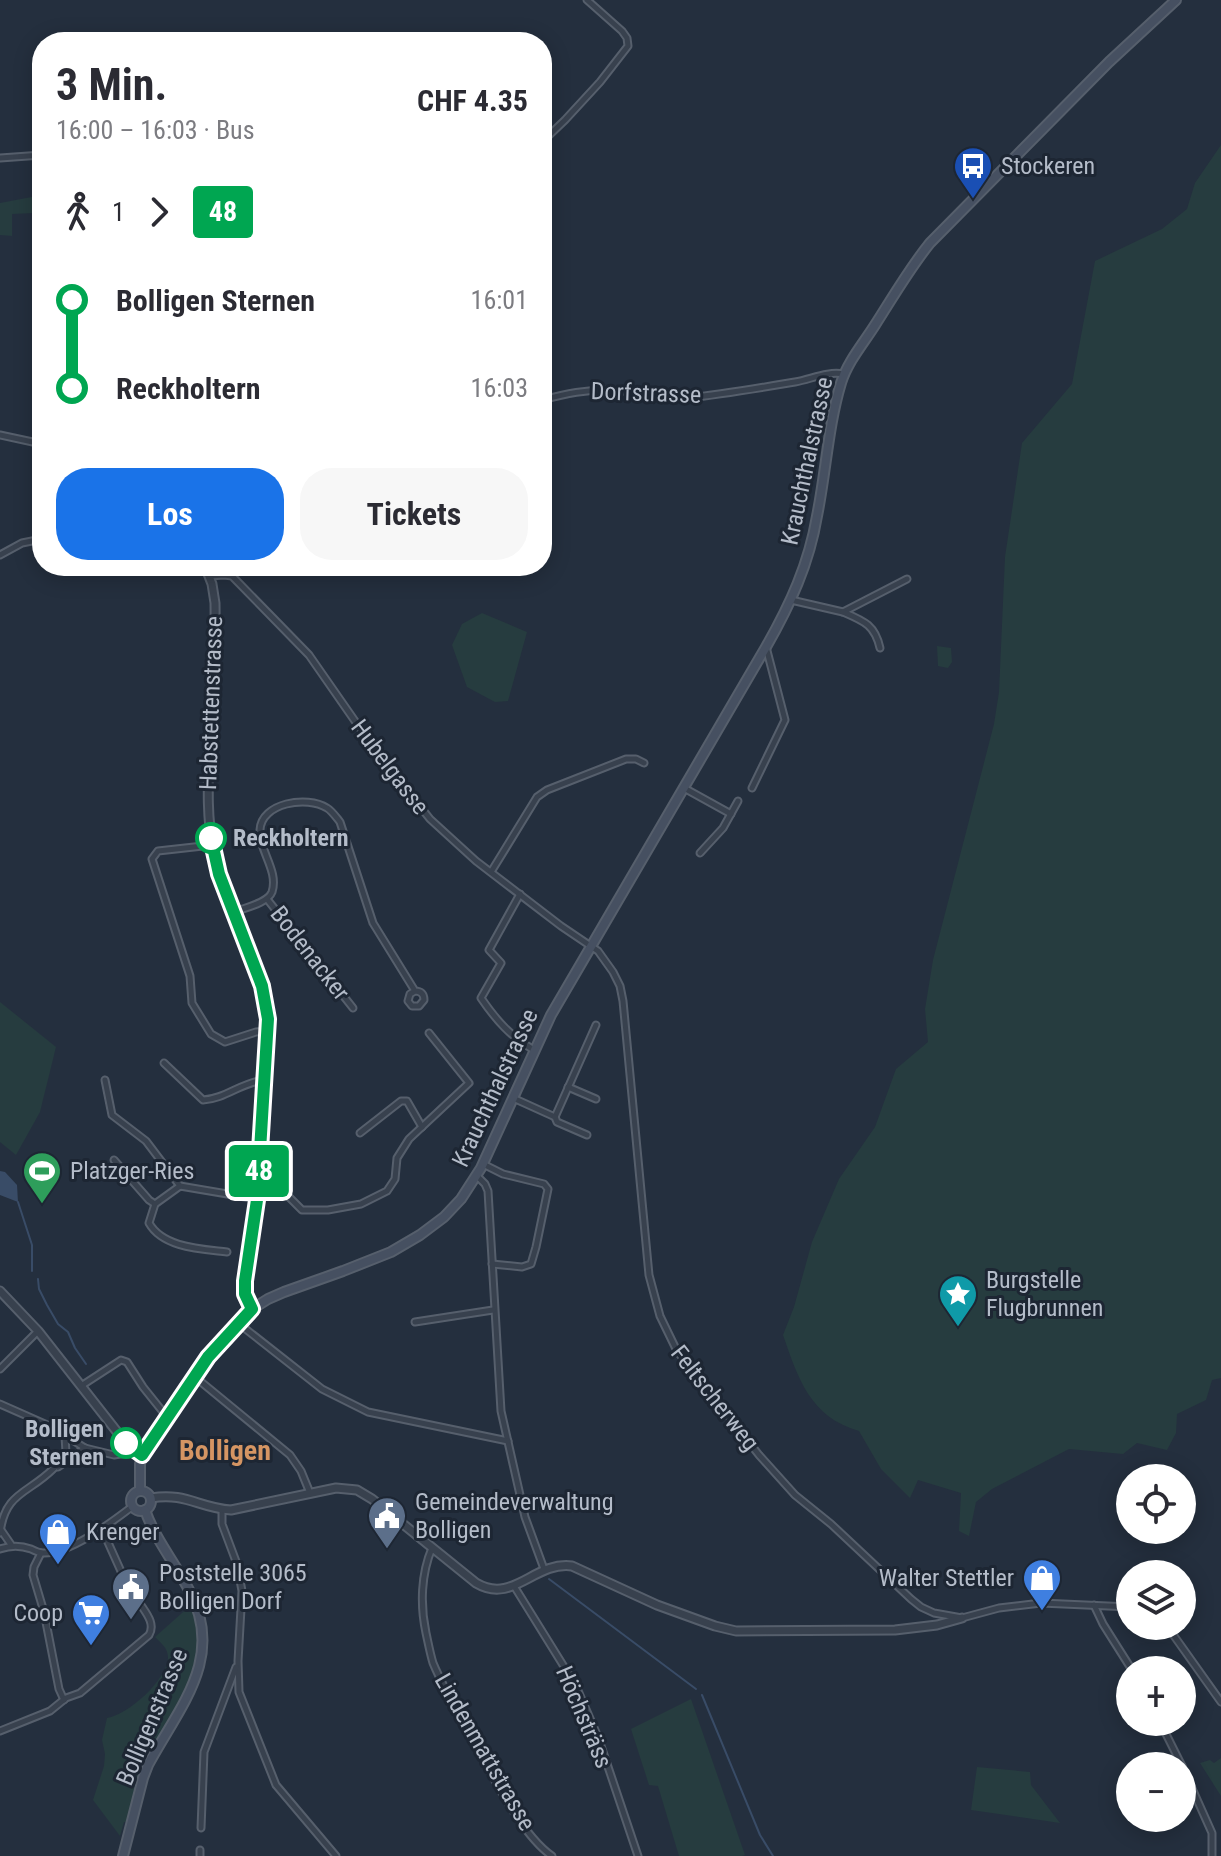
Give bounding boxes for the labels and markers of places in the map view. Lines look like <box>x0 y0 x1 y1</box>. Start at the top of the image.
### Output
bus stop icon: Stockeren <box>952 145 994 200</box>
place label: Stockeren <box>1001 152 1095 180</box>
marker: Reckholtern <box>196 823 226 853</box>
place label: Reckholtern <box>233 824 349 852</box>
sports icon: Platzger-Ries <box>21 1150 63 1205</box>
place label: Platzger-Ries <box>70 1157 195 1185</box>
place label: Burgstelle Flugbrunnen <box>986 1266 1103 1322</box>
place icon: Burgstelle Flugbrunnen <box>937 1273 979 1328</box>
place label: Bolligen Sternen <box>25 1415 104 1471</box>
marker: Bolligen Sternen <box>111 1428 141 1458</box>
place label: Gemeindeverwaltung Bolligen <box>415 1488 614 1544</box>
public building icon: Gemeindeverwaltung Bolligen <box>366 1495 408 1550</box>
shop icon: Krenger <box>37 1511 79 1566</box>
place label: Krenger <box>86 1518 159 1546</box>
shop icon: Walter Stettler <box>1021 1557 1063 1612</box>
place label: Poststelle 3065 Bolligen Dorf <box>159 1559 307 1615</box>
place label: Walter Stettler <box>879 1564 1014 1592</box>
public building icon: Poststelle 3065 Bolligen Dorf <box>110 1566 152 1621</box>
supermarket icon: Coop <box>70 1592 112 1647</box>
place label: Coop <box>13 1599 63 1627</box>

